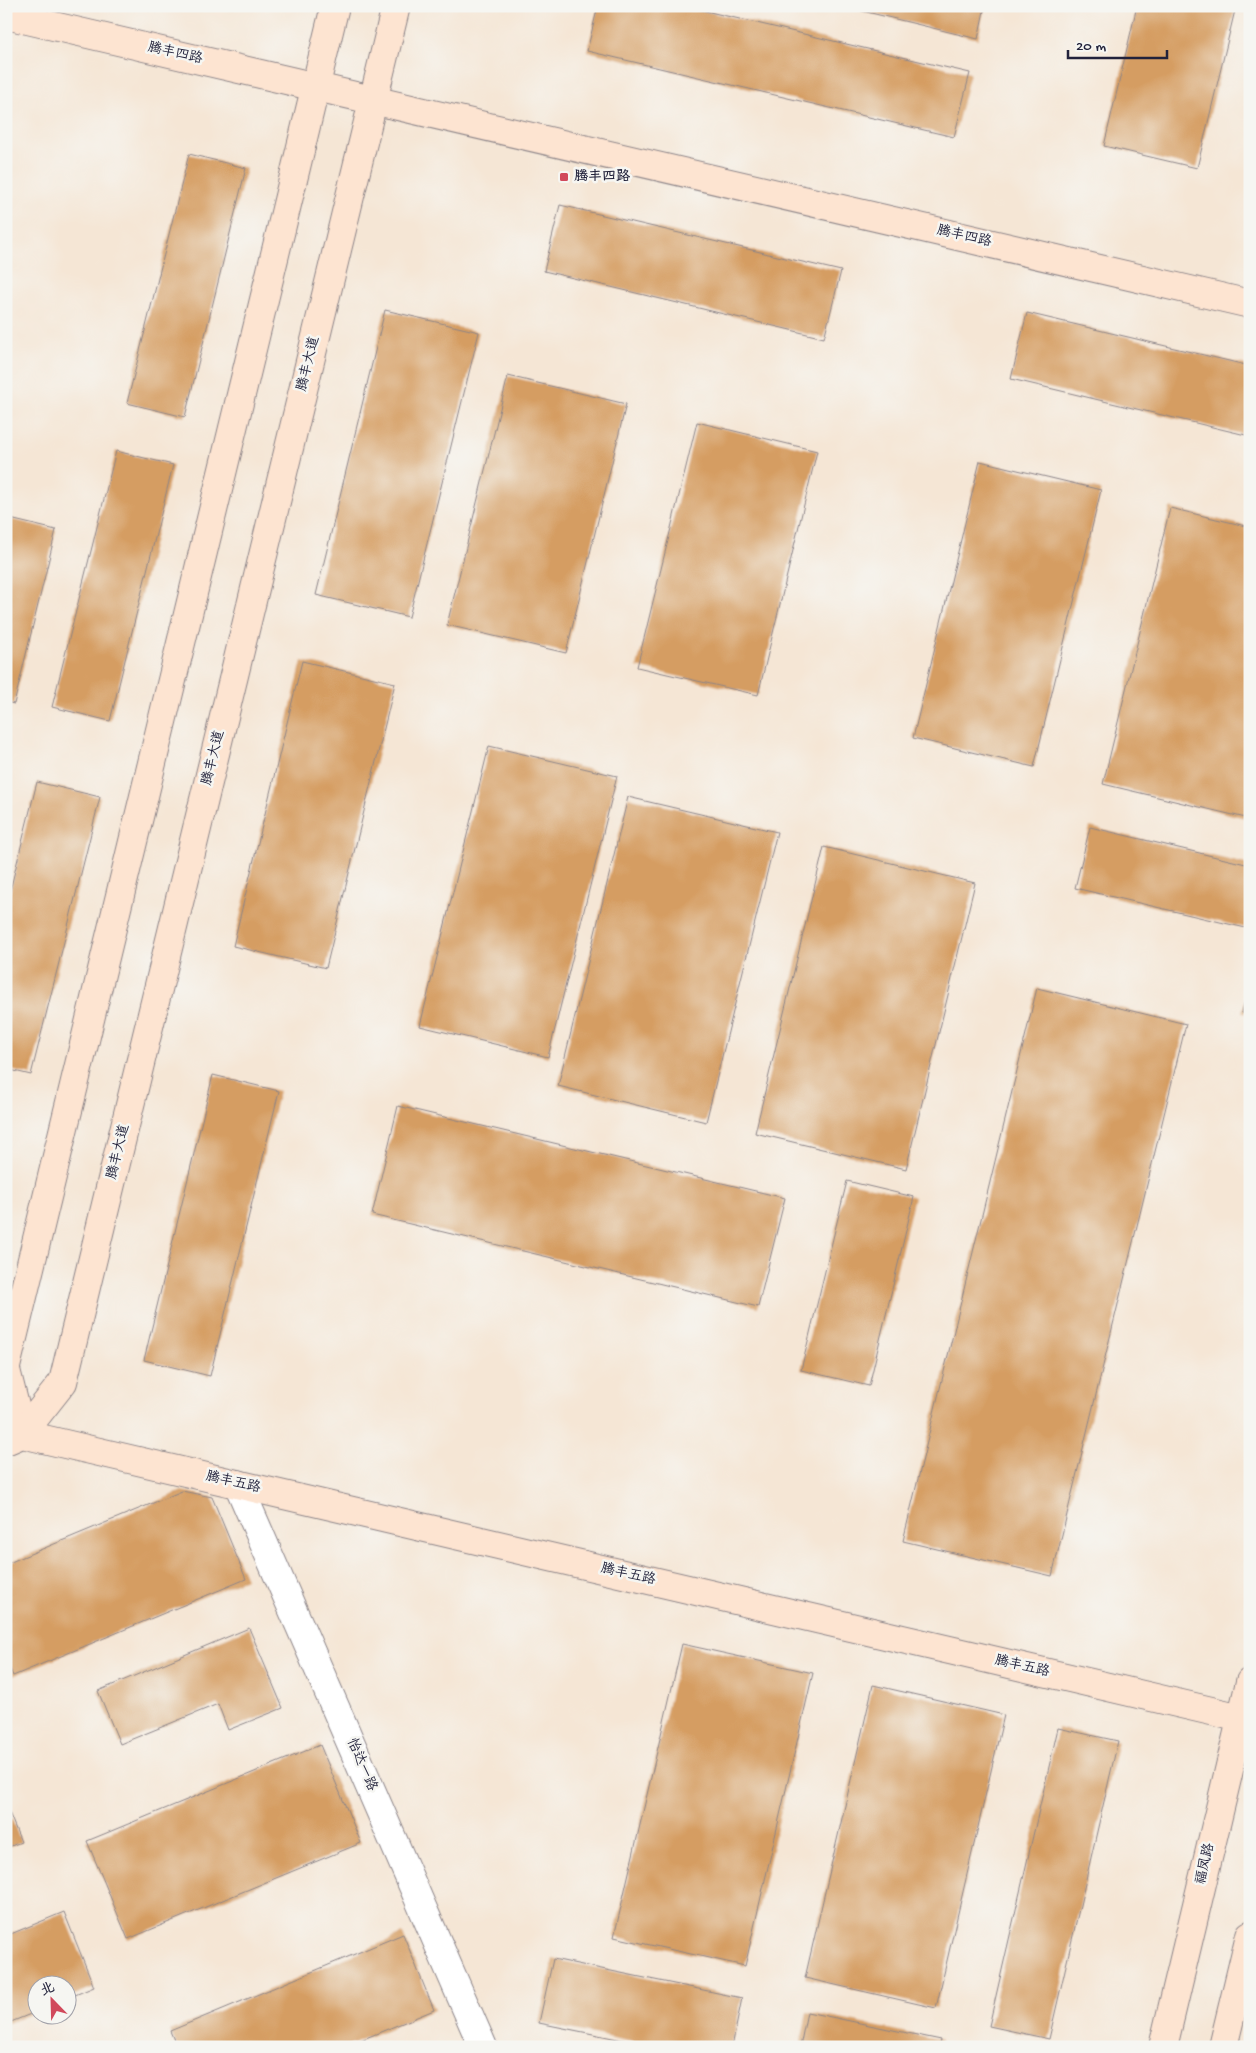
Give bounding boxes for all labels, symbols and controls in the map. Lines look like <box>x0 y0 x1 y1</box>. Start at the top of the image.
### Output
scale bar <box>1068 28 1167 60</box>
street label: 腾丰四路 <box>146 38 204 69</box>
text: 20 m <box>1076 38 1106 56</box>
place label: 腾丰四路 <box>574 168 630 186</box>
marker: 腾丰四路 <box>558 171 570 183</box>
street label: 腾丰四路 <box>935 221 993 252</box>
street label: 腾丰大道 <box>293 335 324 393</box>
street label: 腾丰大道 <box>198 729 229 787</box>
street label: 腾丰大道 <box>103 1123 134 1181</box>
street label: 腾丰五路 <box>204 1467 262 1498</box>
street label: 腾丰五路 <box>599 1559 657 1590</box>
street label: 腾丰五路 <box>993 1651 1051 1682</box>
street label: 怡达一路 <box>342 1736 381 1794</box>
street label: 福凤路 <box>1192 1841 1219 1886</box>
north arrow <box>28 1976 78 2026</box>
text: 北 <box>38 1980 58 2001</box>

